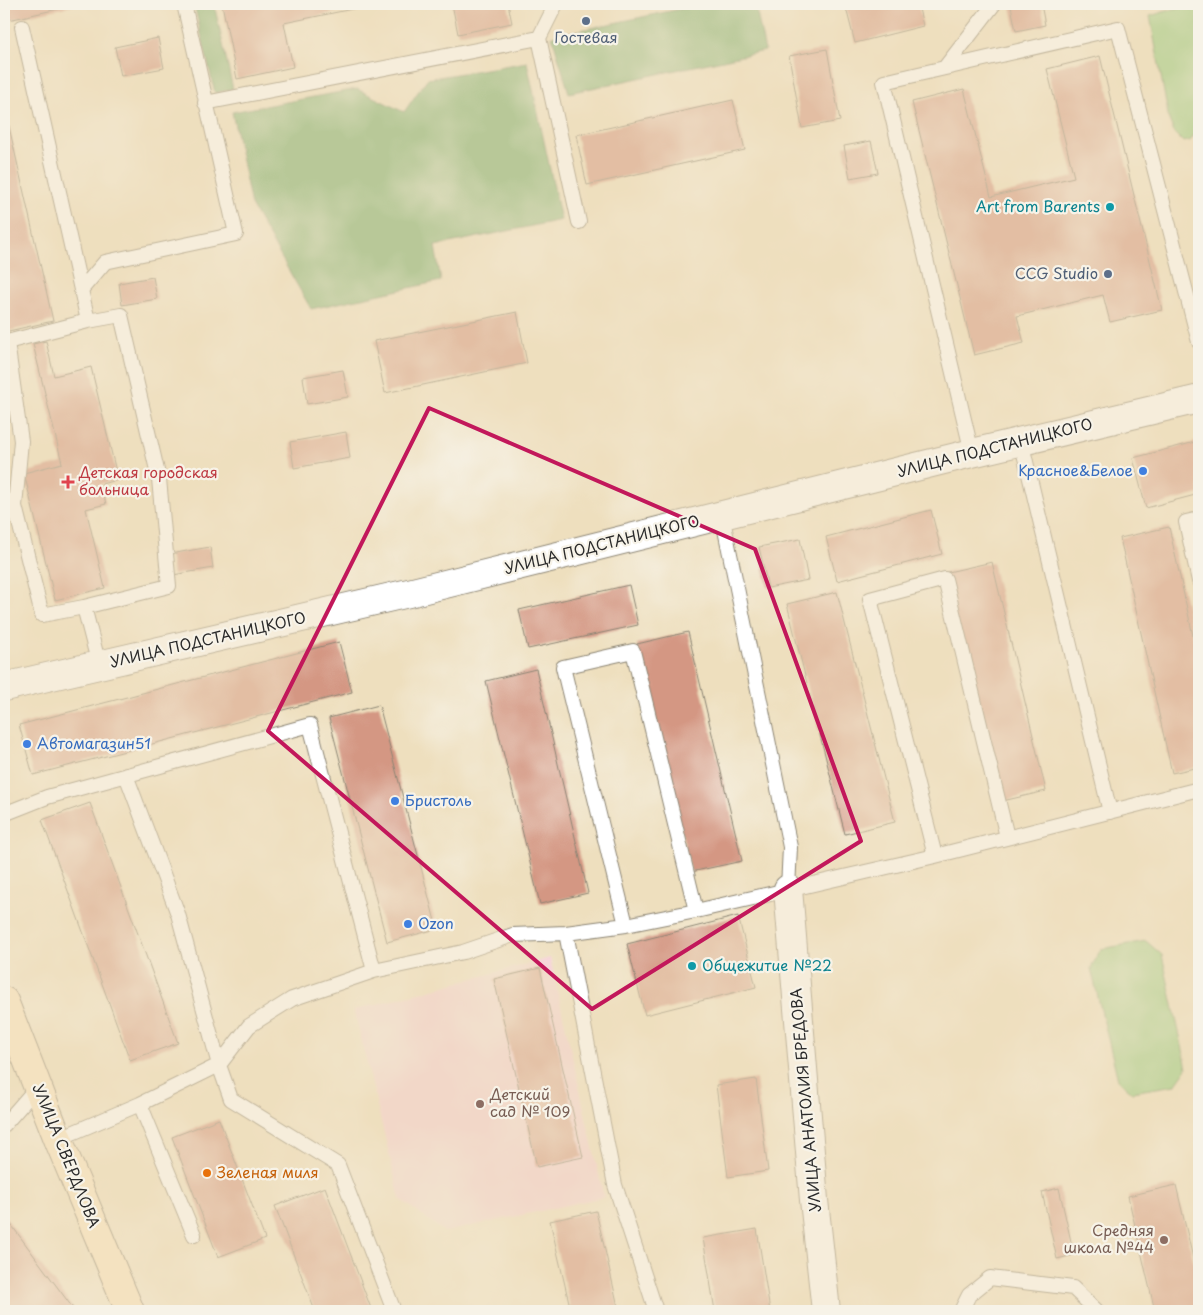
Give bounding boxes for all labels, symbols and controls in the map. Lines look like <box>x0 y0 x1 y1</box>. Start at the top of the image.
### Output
marker: Гостевая <box>580 15 592 27</box>
place label: Гостевая <box>554 25 618 48</box>
place label: Art from Barents <box>976 194 1100 217</box>
marker: Art from Barents <box>1104 201 1116 213</box>
place label: CCG Studio <box>1015 261 1098 284</box>
marker: CCG Studio <box>1102 268 1114 280</box>
street label: УЛИЦА ПОДСТАНИЦКОГО <box>895 411 1095 482</box>
place label: Красное&Белое <box>1018 458 1133 481</box>
place label: Детская городская больница <box>78 460 218 500</box>
marker: Красное&Белое <box>1137 465 1149 477</box>
marker: Детская городская больница <box>61 475 75 489</box>
street label: УЛИЦА ПОДСТАНИЦКОГО <box>502 508 702 579</box>
street label: УЛИЦА ПОДСТАНИЦКОГО <box>107 605 308 672</box>
place label: Автомагазин51 <box>37 731 151 754</box>
marker: Автомагазин51 <box>21 738 33 750</box>
place label: Бристоль <box>405 788 472 811</box>
marker: Бристоль <box>389 795 401 807</box>
place label: Ozon <box>418 911 454 934</box>
marker: Ozon <box>402 918 414 930</box>
place label: Общежитие №22 <box>702 953 832 976</box>
marker: Общежитие №22 <box>686 960 698 972</box>
street label: УЛИЦА АНАТОЛИЯ БРЕДОВА <box>783 987 826 1213</box>
street label: УЛИЦА СВЕРДЛОВА <box>28 1080 107 1231</box>
place label: Детский сад № 109 <box>489 1082 570 1122</box>
marker: Детский сад № 109 <box>474 1098 486 1110</box>
place label: Зеленая миля <box>217 1160 319 1183</box>
marker: Зеленая миля <box>201 1167 213 1179</box>
place label: Средняя школа №44 <box>1063 1218 1154 1258</box>
marker: Средняя школа №44 <box>1158 1234 1170 1246</box>

